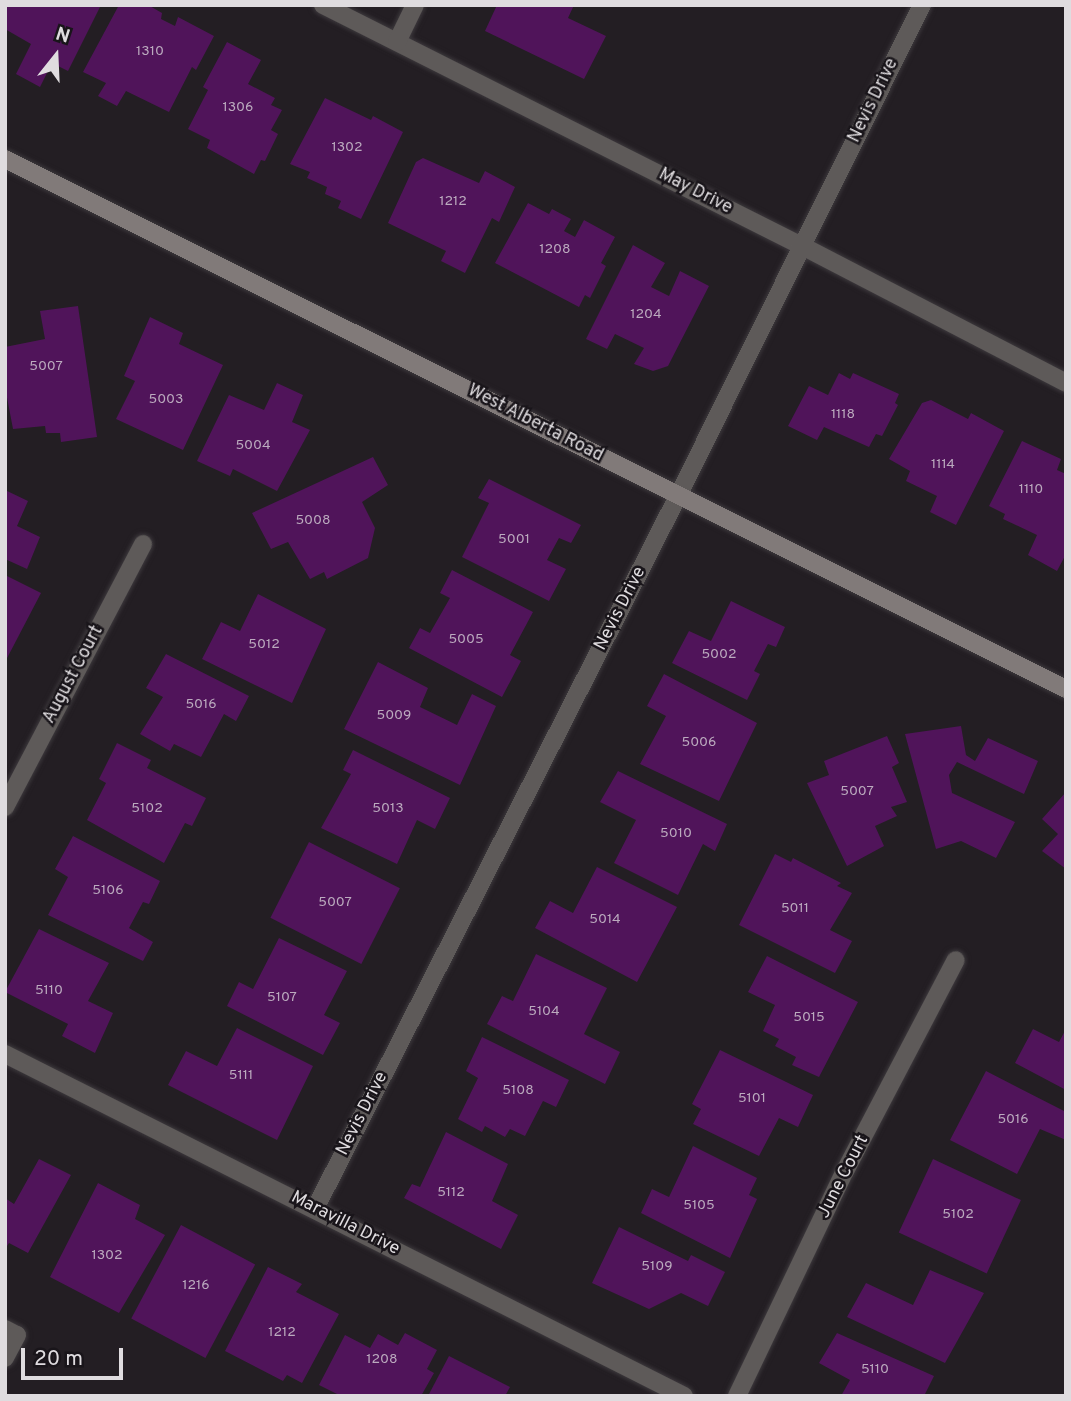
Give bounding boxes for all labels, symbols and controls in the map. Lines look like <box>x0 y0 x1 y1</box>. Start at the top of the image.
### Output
north arrow <box>21 21 91 91</box>
text: N <box>52 23 73 50</box>
house number: 1310 <box>136 44 164 60</box>
street label: Nevis Drive <box>844 55 904 147</box>
house number: 1306 <box>223 100 253 116</box>
house number: 1302 <box>331 140 363 156</box>
street label: May Drive <box>655 164 735 220</box>
house number: 1212 <box>439 194 467 210</box>
house number: 1208 <box>539 242 571 258</box>
house number: 1204 <box>630 307 662 323</box>
house number: 5007 <box>29 359 63 375</box>
street label: West Alberta Road <box>463 380 607 468</box>
house number: 5003 <box>149 392 183 408</box>
house number: 1118 <box>831 407 855 423</box>
house number: 5004 <box>235 438 271 454</box>
house number: 1114 <box>931 457 955 473</box>
house number: 1110 <box>1019 482 1043 498</box>
house number: 5008 <box>295 513 331 529</box>
house number: 5001 <box>498 532 530 548</box>
street label: Nevis Drive <box>591 563 651 655</box>
street label: August Court <box>39 622 109 728</box>
house number: 5005 <box>448 632 484 648</box>
house number: 5012 <box>248 637 280 653</box>
house number: 5002 <box>701 647 737 663</box>
house number: 5016 <box>185 697 217 713</box>
house number: 5009 <box>377 708 411 724</box>
house number: 5006 <box>682 735 716 751</box>
house number: 5007 <box>840 784 874 800</box>
house number: 5102 <box>131 801 163 817</box>
house number: 5013 <box>372 801 404 817</box>
house number: 5010 <box>660 826 692 842</box>
house number: 5106 <box>92 883 124 899</box>
house number: 5007 <box>318 895 352 911</box>
house number: 5011 <box>781 901 809 917</box>
house number: 5014 <box>589 912 621 928</box>
house number: 5110 <box>35 983 63 999</box>
house number: 5107 <box>267 990 297 1006</box>
house number: 5104 <box>528 1004 560 1020</box>
house number: 5015 <box>793 1010 825 1026</box>
house number: 5111 <box>229 1068 253 1084</box>
street label: Nevis Drive <box>333 1068 393 1160</box>
house number: 5108 <box>502 1083 534 1099</box>
house number: 5101 <box>738 1091 766 1107</box>
house number: 5016 <box>997 1112 1029 1128</box>
street label: June Court <box>814 1132 874 1222</box>
house number: 5112 <box>437 1185 465 1201</box>
street label: Maravilla Drive <box>287 1187 403 1261</box>
house number: 5105 <box>683 1198 715 1214</box>
house number: 5102 <box>942 1207 974 1223</box>
house number: 1302 <box>91 1248 123 1264</box>
house number: 5109 <box>641 1259 673 1275</box>
house number: 1216 <box>182 1278 210 1294</box>
house number: 1212 <box>268 1325 296 1341</box>
scale bar <box>24 1334 126 1378</box>
text: 20 m <box>34 1346 83 1373</box>
house number: 1208 <box>366 1352 398 1368</box>
house number: 5110 <box>861 1362 889 1378</box>

